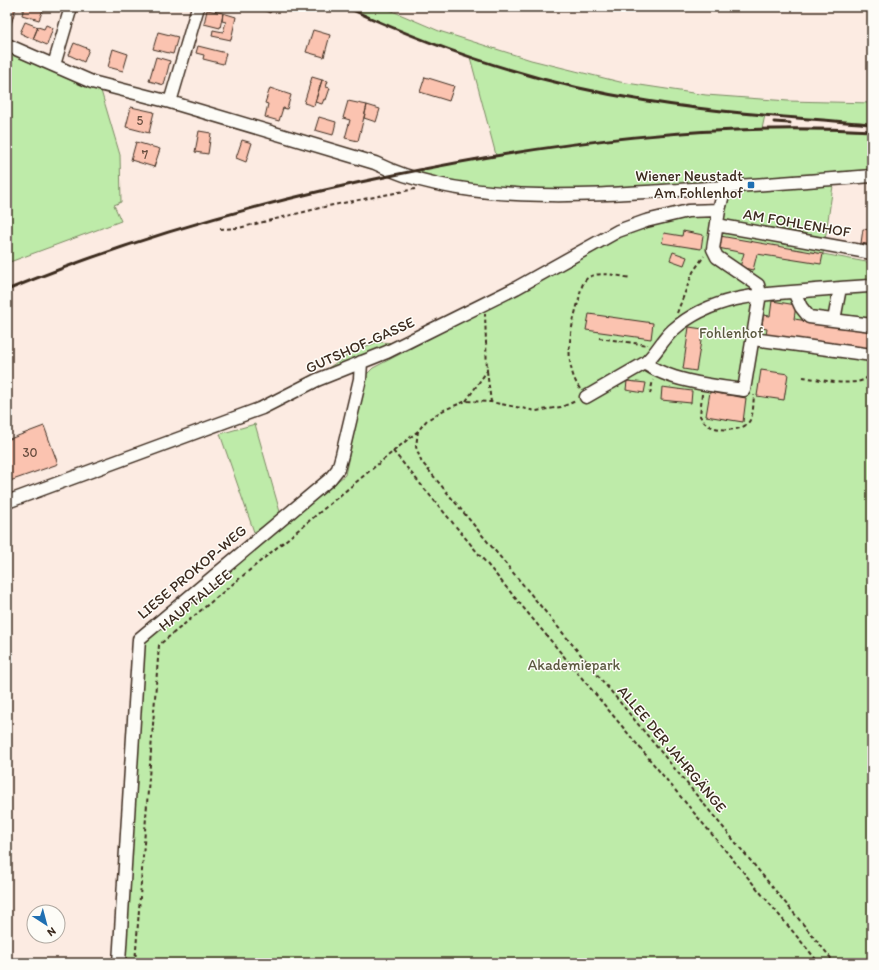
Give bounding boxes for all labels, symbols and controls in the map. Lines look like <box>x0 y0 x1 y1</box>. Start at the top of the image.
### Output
house number: 5 <box>137 113 144 128</box>
house number: 7 <box>142 147 149 162</box>
place label: Wiener Neustadt Am Fohlenhof <box>635 167 743 202</box>
marker: Wiener Neustadt Am Fohlenhof <box>746 180 756 190</box>
street label: AM FOHLENHOF <box>742 205 852 241</box>
street label: GUTSHOF-GASSE <box>303 313 417 377</box>
park label: Fohlenhof <box>699 324 763 342</box>
house number: 30 <box>22 445 38 460</box>
street label: LIESE PROKOP-WEG <box>134 521 250 623</box>
street label: HAUPTALLEE <box>155 565 235 635</box>
park label: Akademiepark <box>528 656 621 674</box>
street label: ALLEE DER JAHRGÄNGE <box>614 682 730 816</box>
north arrow <box>26 904 66 944</box>
text: N <box>45 924 58 939</box>

